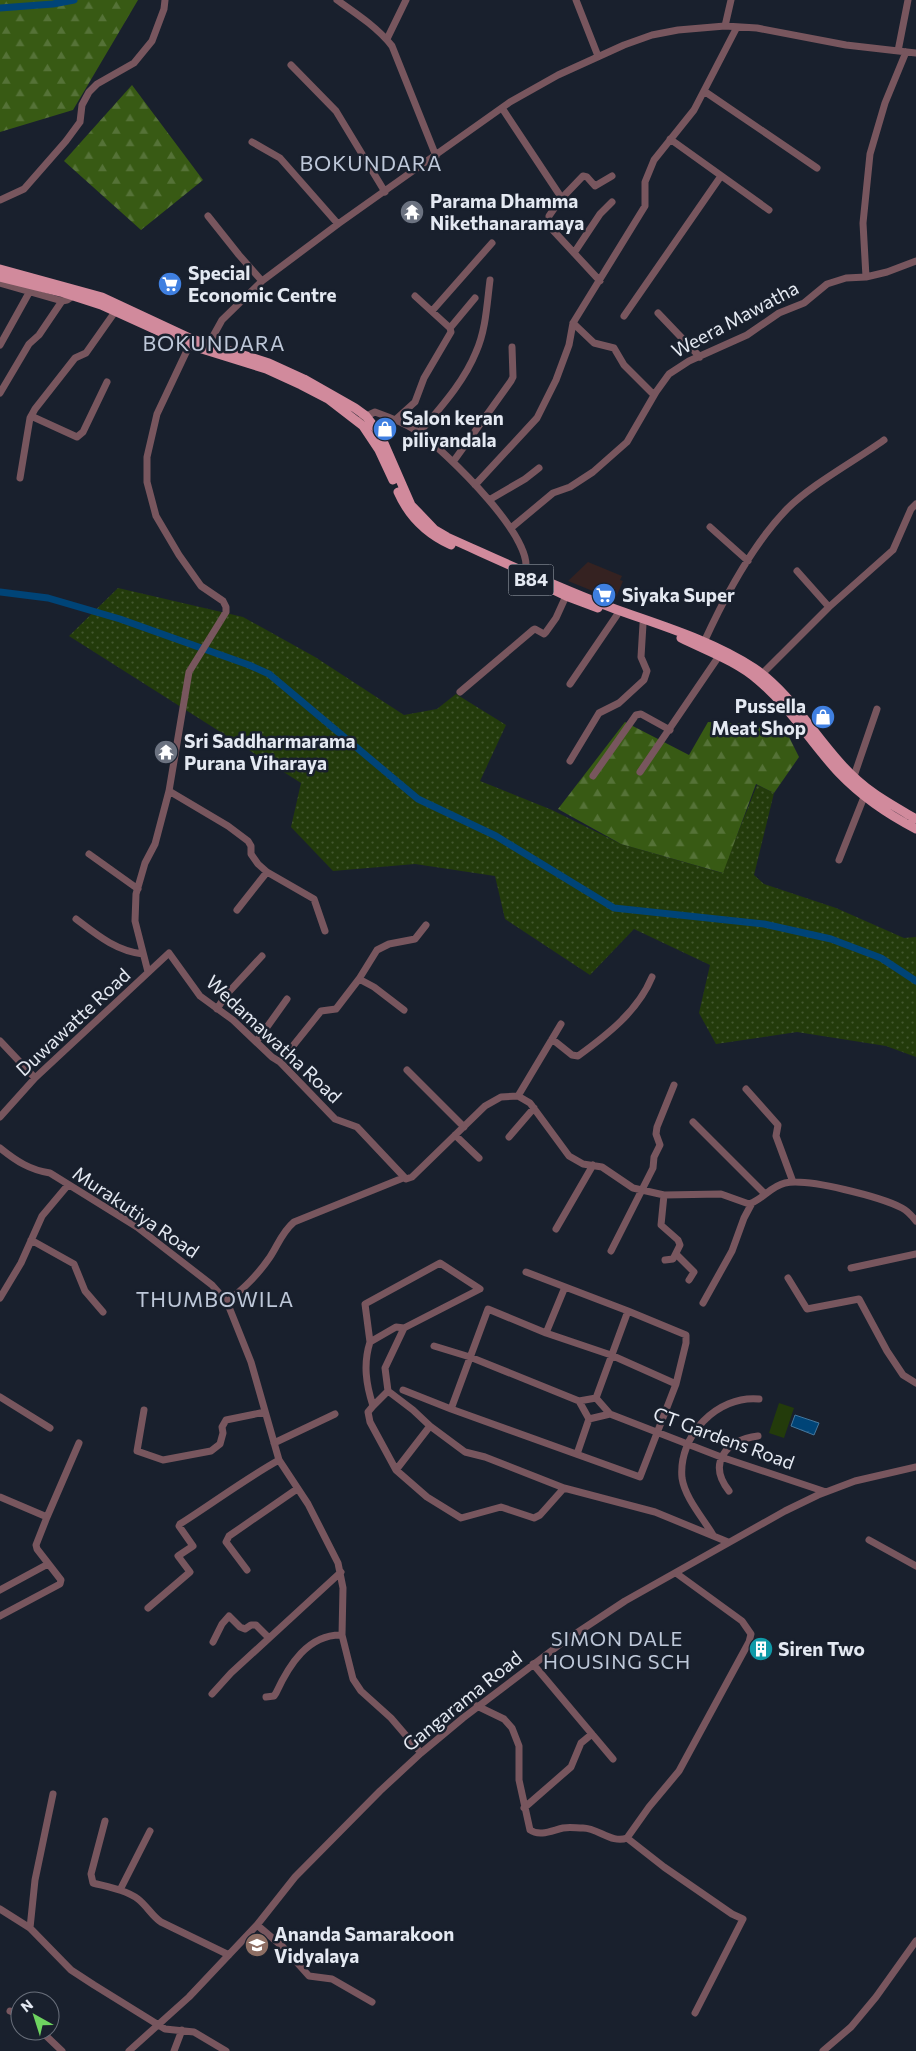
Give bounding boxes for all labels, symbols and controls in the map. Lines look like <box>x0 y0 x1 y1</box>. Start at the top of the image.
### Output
district label: BOKUNDARA <box>300 150 442 175</box>
place label: Parama Dhamma Nikethanaramaya <box>430 189 584 234</box>
temple icon: Parama Dhamma Nikethanaramaya <box>399 199 425 225</box>
place label: Special Economic Centre <box>188 261 337 306</box>
supermarket icon: Special Economic Centre <box>157 271 183 297</box>
street label: Weera Mawatha <box>667 275 802 362</box>
district label: BOKUNDARA <box>143 330 285 355</box>
place label: Salon keran piliyandala <box>402 406 504 451</box>
shop icon: Salon keran piliyandala <box>372 416 398 442</box>
road number: B84 <box>508 564 554 596</box>
supermarket icon: Siyaka Super <box>591 582 617 608</box>
place label: Siyaka Super <box>622 583 735 606</box>
place label: Pussella Meat Shop <box>711 694 806 739</box>
shop icon: Pussella Meat Shop <box>810 704 836 730</box>
place label: Sri Saddharmarama Purana Viharaya <box>184 729 356 774</box>
temple icon: Sri Saddharmarama Purana Viharaya <box>153 739 179 765</box>
street label: Duwawatte Road <box>11 963 135 1080</box>
street label: Wedamawatha Road <box>202 970 347 1107</box>
street label: Murakutiya Road <box>69 1161 204 1262</box>
district label: THUMBOWILA <box>136 1286 294 1311</box>
street label: CT Gardens Road <box>650 1401 798 1474</box>
district label: SIMON DALE HOUSING SCH <box>543 1626 691 1673</box>
building icon: Siren Two <box>748 1636 774 1662</box>
place label: Siren Two <box>778 1637 865 1660</box>
street label: Gangarama Road <box>397 1646 526 1756</box>
place label: Ananda Samarakoon Vidyalaya <box>274 1922 454 1967</box>
school or university icon: Ananda Samarakoon Vidyalaya <box>244 1932 270 1958</box>
north arrow <box>10 1991 60 2041</box>
text: N <box>17 1996 36 2015</box>

